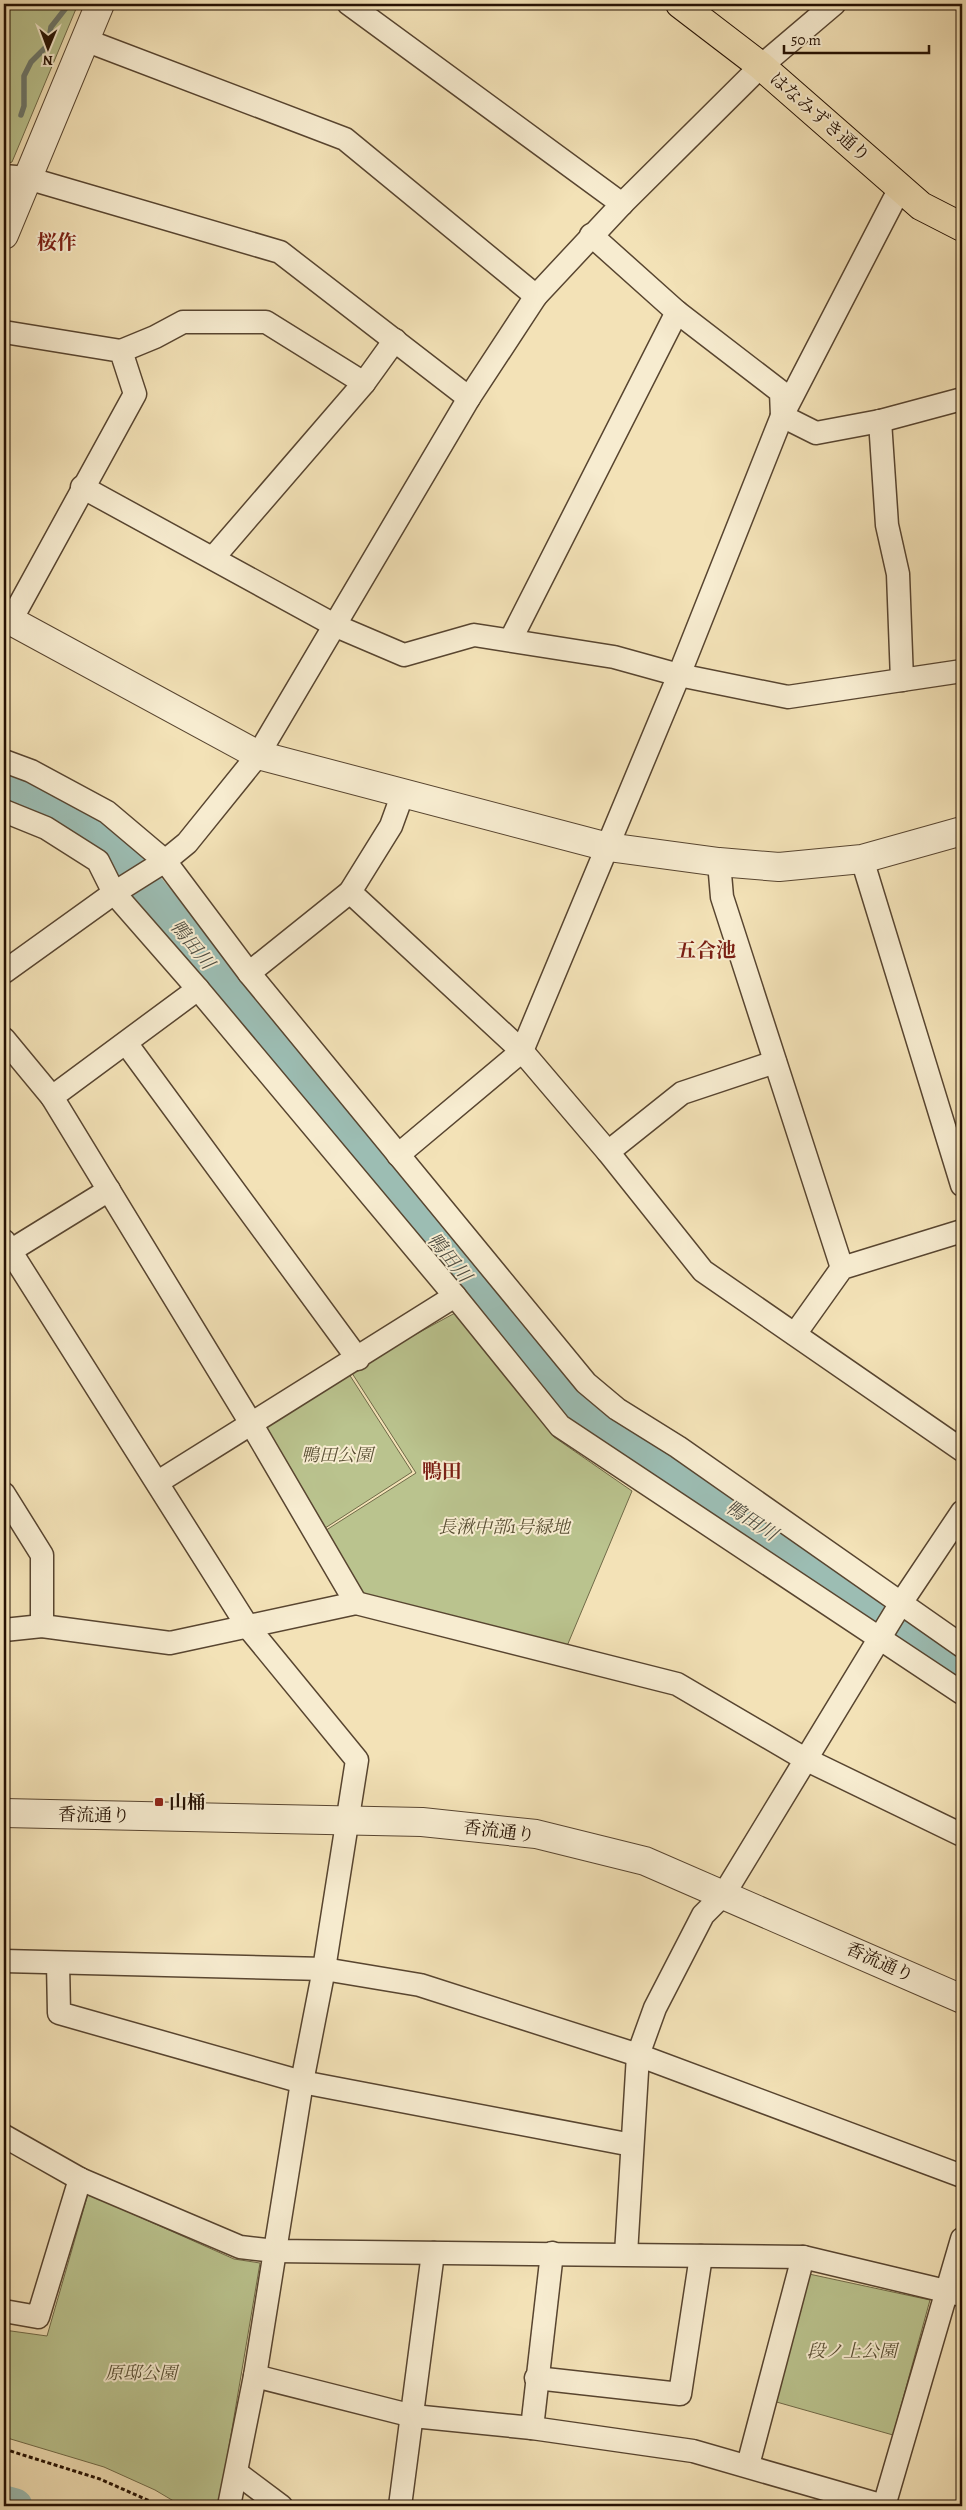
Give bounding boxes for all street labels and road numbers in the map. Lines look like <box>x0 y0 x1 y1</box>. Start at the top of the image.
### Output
street label: はなみずき通り <box>765 67 875 167</box>
street label: 香流通り <box>58 1802 130 1828</box>
street label: 香流通り <box>462 1815 536 1847</box>
street label: 香流通り <box>842 1936 918 1988</box>

